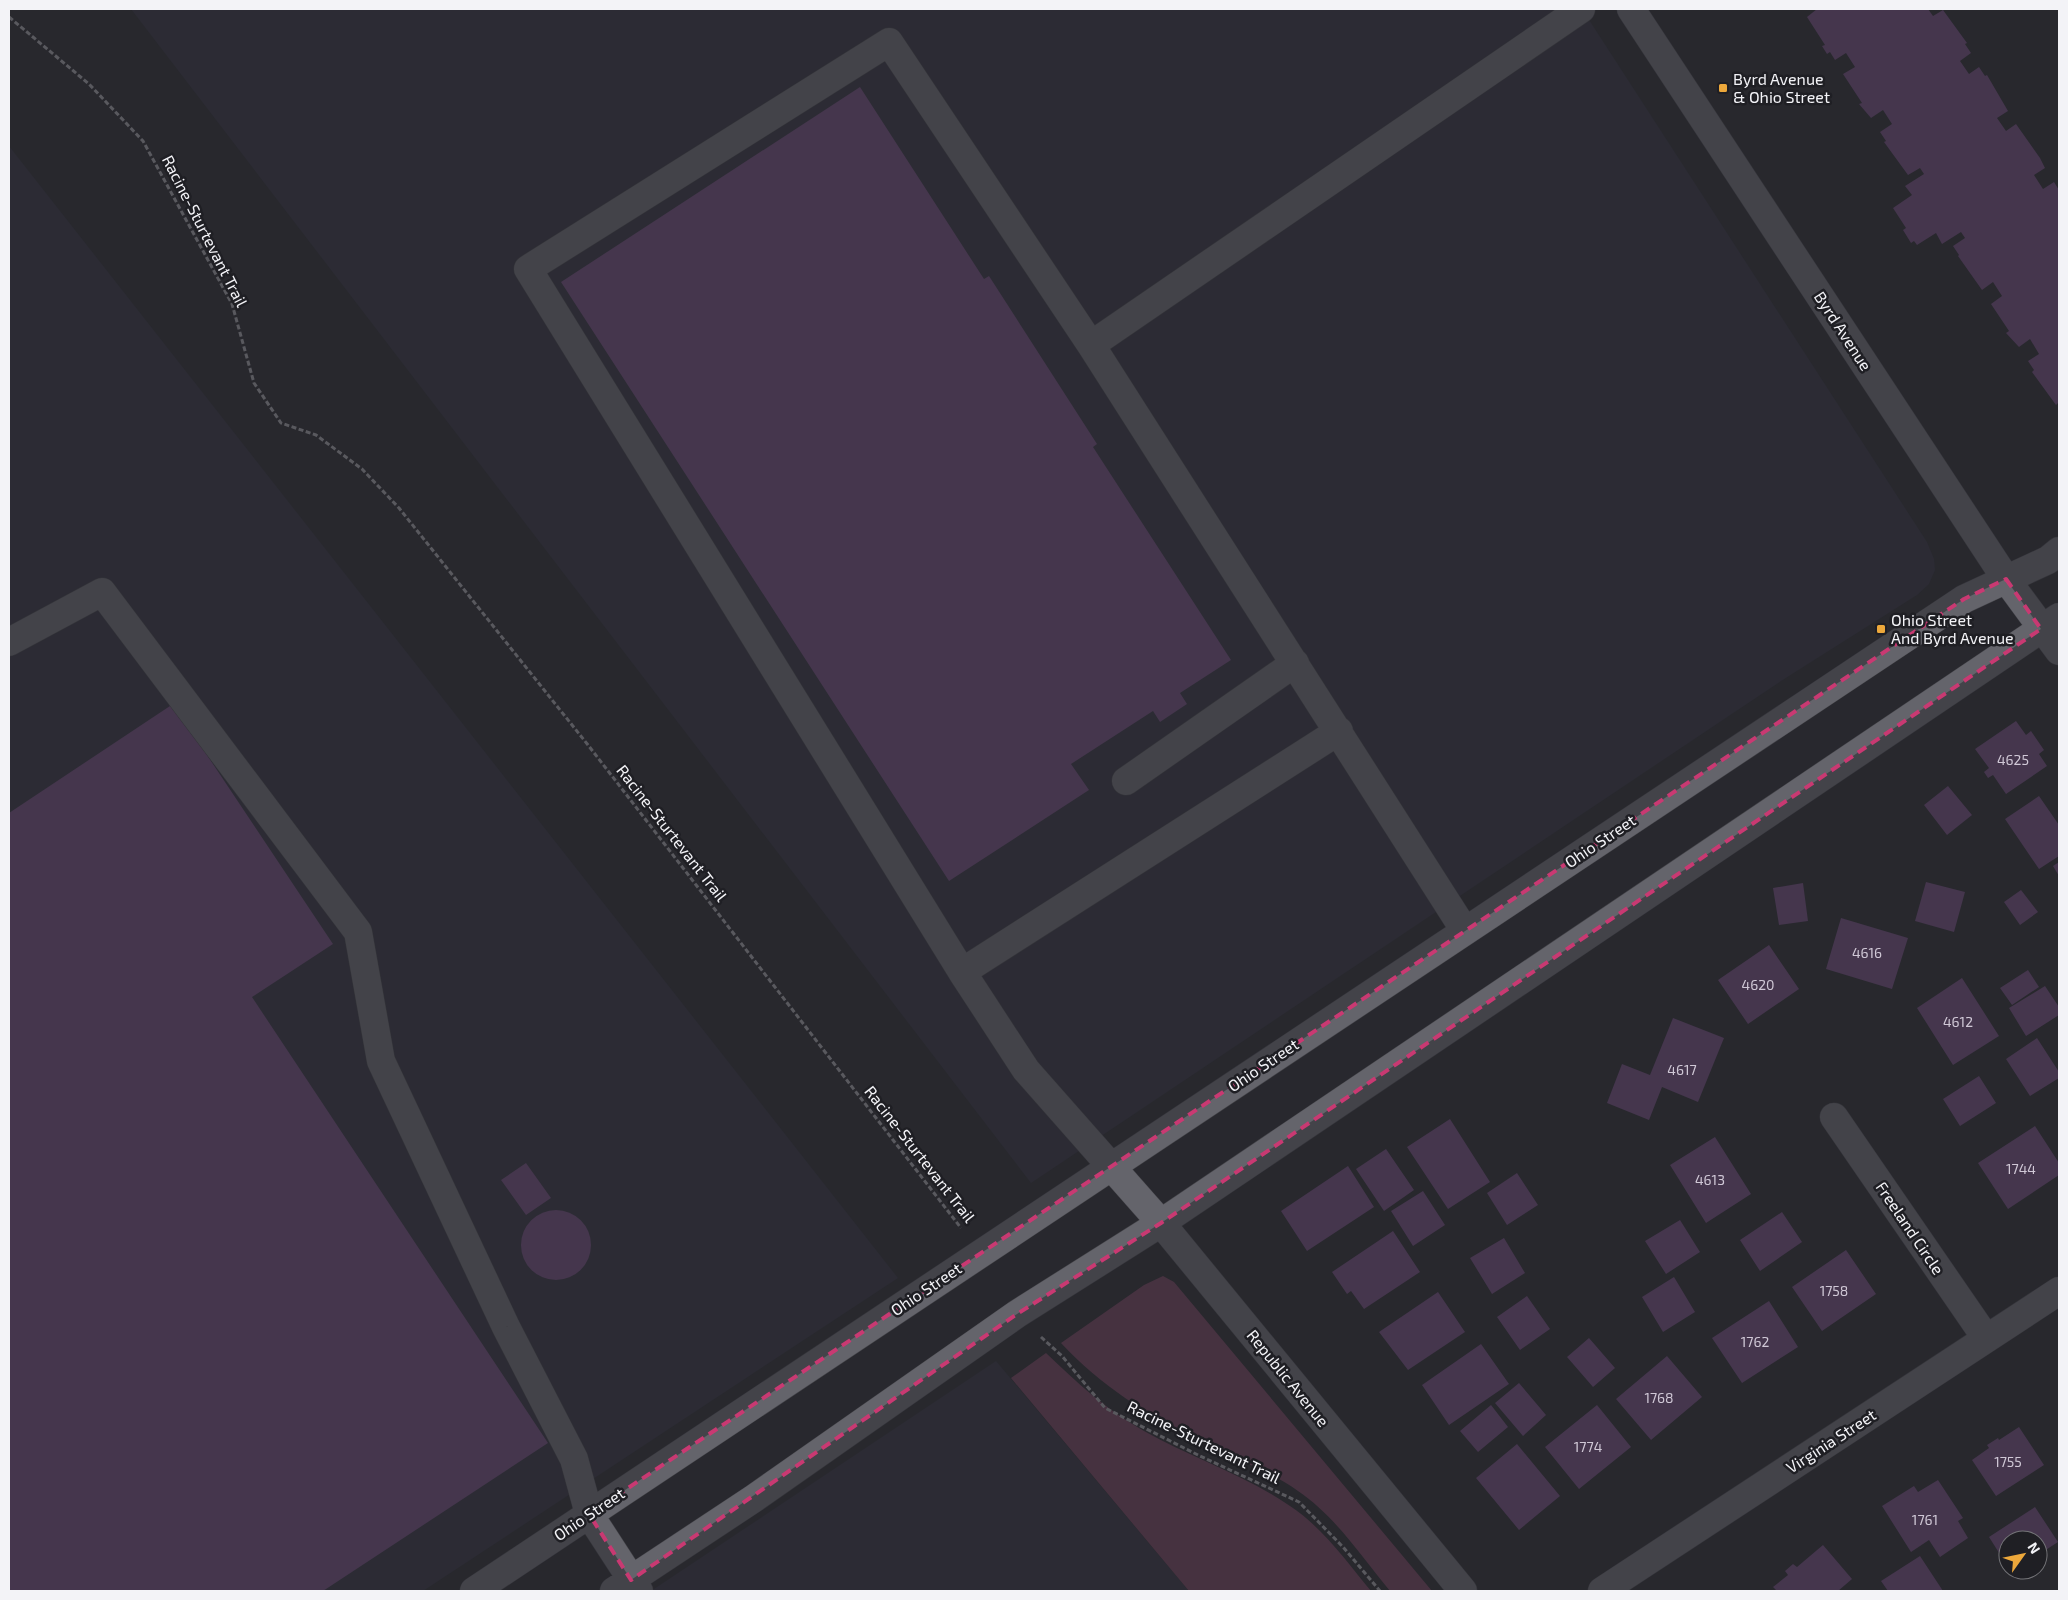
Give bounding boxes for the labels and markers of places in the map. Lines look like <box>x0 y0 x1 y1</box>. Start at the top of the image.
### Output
place label: Byrd Avenue & Ohio Street <box>1733 69 1830 106</box>
marker: Byrd Avenue & Ohio Street <box>1717 82 1729 94</box>
place label: Ohio Street And Byrd Avenue <box>1891 610 2014 647</box>
marker: Ohio Street And Byrd Avenue <box>1875 623 1887 635</box>

